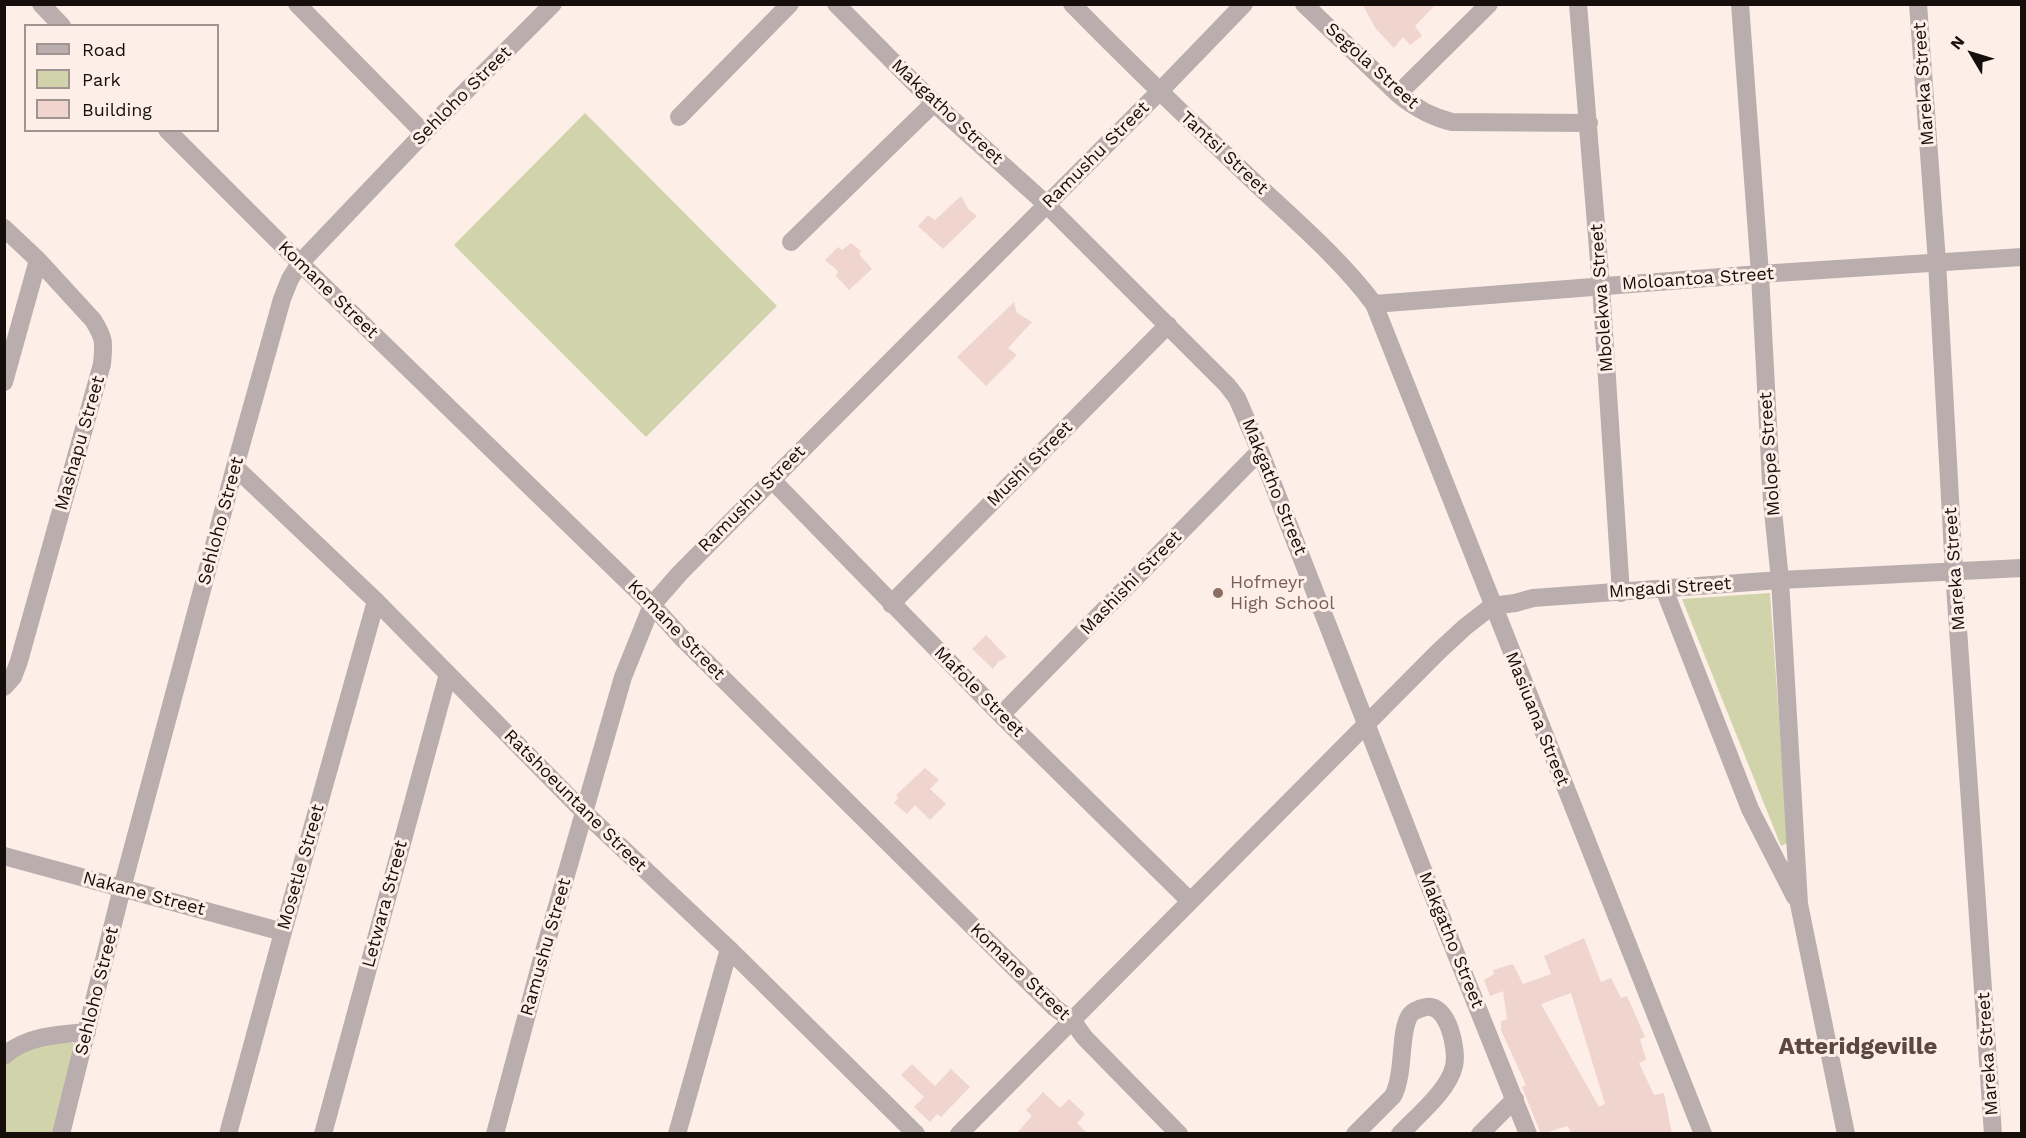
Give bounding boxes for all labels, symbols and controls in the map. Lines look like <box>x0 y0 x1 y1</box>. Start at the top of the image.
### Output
street label: Segola Street <box>1321 18 1423 114</box>
street label: Mareka Street <box>1909 22 1939 146</box>
legend <box>24 24 219 132</box>
north arrow <box>1942 24 2002 84</box>
text: N <box>1946 32 1969 53</box>
text: Road <box>82 39 126 60</box>
street label: Sehloho Street <box>408 42 516 150</box>
street label: Makgatho Street <box>887 55 1007 169</box>
text: Park <box>82 69 121 90</box>
street label: Ramushu Street <box>1038 97 1154 213</box>
text: Building <box>82 99 152 120</box>
street label: Tantsi Street <box>1176 107 1272 199</box>
street label: Mbolekwa Street <box>1586 223 1618 373</box>
street label: Komane Street <box>273 237 383 343</box>
street label: Moloantoa Street <box>1621 263 1775 295</box>
street label: Mashapu Street <box>50 373 110 513</box>
street label: Molope Street <box>1755 391 1785 517</box>
street label: Makgatho Street <box>1237 416 1311 558</box>
street label: Mushi Street <box>983 417 1077 511</box>
street label: Ramushu Street <box>694 441 810 557</box>
street label: Sehloho Street <box>194 455 248 587</box>
street label: Mareka Street <box>1940 507 1970 631</box>
street label: Mashishi Street <box>1076 526 1186 640</box>
place label: Hofmeyr High School <box>1230 572 1335 614</box>
street label: Mngadi Street <box>1608 573 1732 603</box>
street label: Komane Street <box>623 575 729 685</box>
marker: Hofmeyr High School <box>1211 586 1225 600</box>
street label: Mafole Street <box>929 642 1029 742</box>
street label: Masiuana Street <box>1500 649 1574 789</box>
street label: Ratshoeuntane Street <box>499 725 651 877</box>
street label: Mosetle Street <box>273 802 329 932</box>
street label: Letwara Street <box>358 838 412 970</box>
street label: Nakane Street <box>81 867 207 921</box>
street label: Makgatho Street <box>1414 869 1488 1011</box>
street label: Ramushu Street <box>516 876 576 1018</box>
street label: Komane Street <box>965 919 1075 1025</box>
street label: Sehloho Street <box>71 925 123 1057</box>
street label: Mareka Street <box>1973 992 2003 1116</box>
district label: Atteridgeville <box>1779 1033 1937 1061</box>

